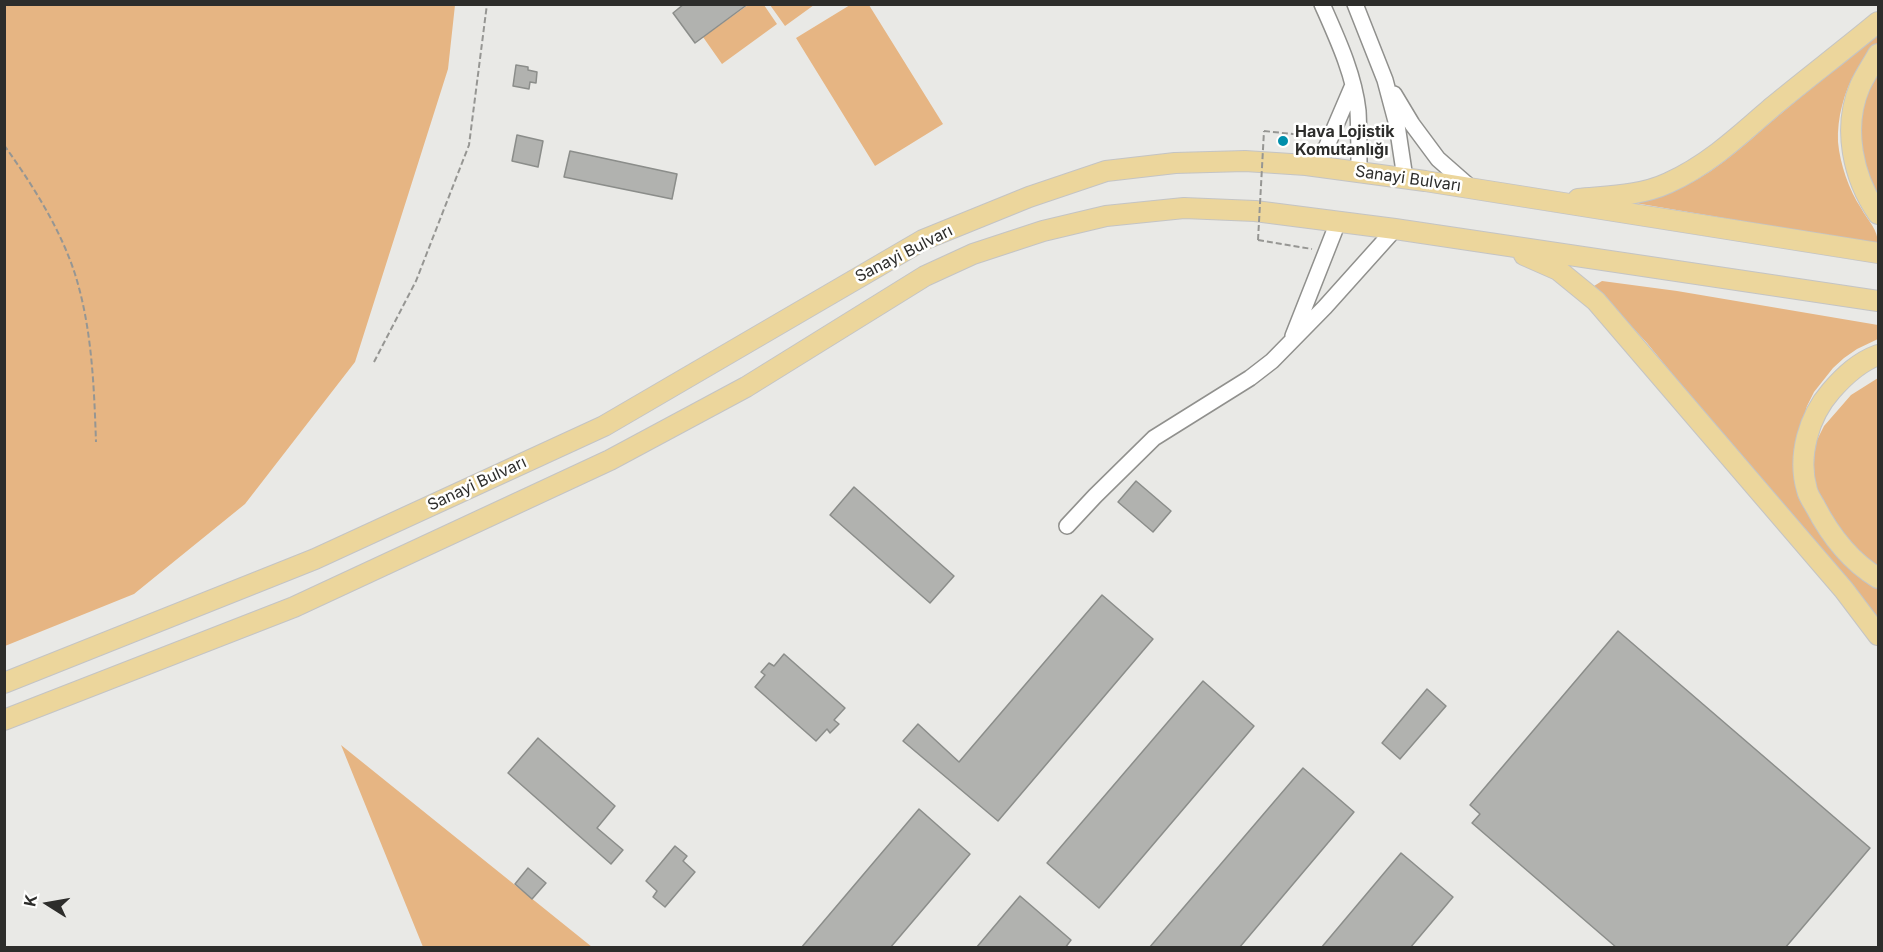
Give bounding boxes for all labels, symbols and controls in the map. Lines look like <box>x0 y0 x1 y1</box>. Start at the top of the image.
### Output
place label: Hava Lojistik Komutanlığı <box>1295 122 1394 160</box>
marker: Hava Lojistik Komutanlığı <box>1276 134 1290 148</box>
street label: Sanayi Bulvarı <box>1354 162 1462 196</box>
street label: Sanayi Bulvarı <box>852 221 956 287</box>
street label: Sanayi Bulvarı <box>425 453 529 515</box>
north arrow <box>18 874 78 934</box>
text: K <box>19 893 41 908</box>

